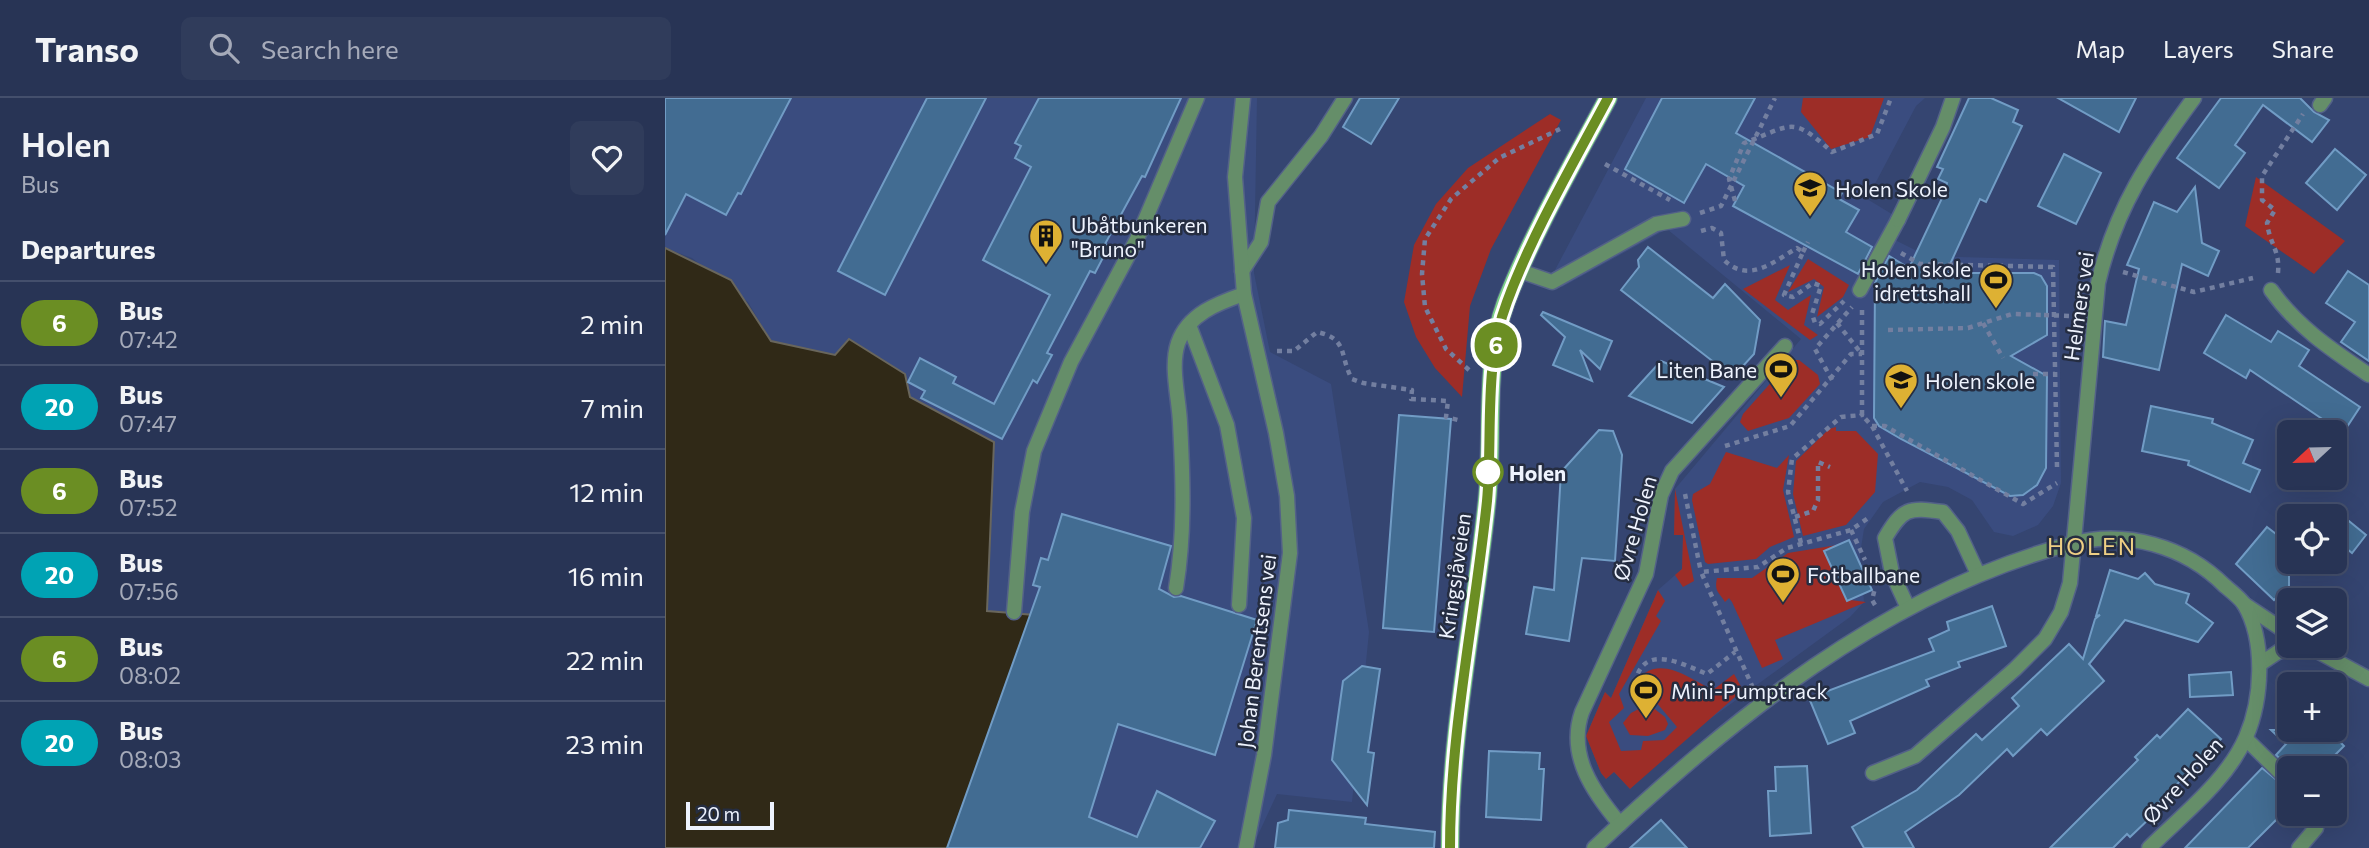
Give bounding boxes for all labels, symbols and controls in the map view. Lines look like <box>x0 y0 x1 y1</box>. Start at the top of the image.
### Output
search box <box>181 17 671 80</box>
text: Transo <box>35 28 139 69</box>
icon: search <box>205 29 243 67</box>
text: Search here <box>261 33 399 64</box>
text: Map <box>2076 34 2125 63</box>
text: Layers <box>2163 34 2234 63</box>
text: Share <box>2272 34 2334 63</box>
button: heart <box>570 121 644 195</box>
text: Holen <box>21 123 111 164</box>
school or university icon: Holen Skole <box>1791 169 1829 218</box>
text: Bus <box>21 170 59 198</box>
place label: Holen Skole <box>1835 176 1948 201</box>
place label: Ubåtbunkeren "Bruno" <box>1071 212 1208 261</box>
building icon: Ubåtbunkeren "Bruno" <box>1027 217 1065 266</box>
text: Departures <box>21 233 156 264</box>
street label: Helmers vei <box>2058 250 2098 362</box>
place label: Holen skole idrettshall <box>1861 256 1971 305</box>
sports icon: Holen skole idrettshall <box>1977 261 2015 310</box>
text: Bus <box>119 294 163 325</box>
text: 6 <box>52 308 67 337</box>
text: 2 min <box>580 308 644 339</box>
line badge: 6 <box>1473 322 1519 368</box>
text: 07:42 <box>119 325 178 353</box>
text: 6 <box>1489 330 1503 359</box>
sports icon: Liten Bane <box>1762 350 1800 399</box>
place label: Liten Bane <box>1656 357 1757 382</box>
school or university icon: Holen skole <box>1882 361 1920 410</box>
place label: Holen skole <box>1925 368 2035 393</box>
text: Bus <box>119 378 163 409</box>
text: 20 <box>45 392 74 421</box>
text: 7 min <box>581 392 644 423</box>
text: 07:47 <box>119 409 177 437</box>
north arrow <box>2277 420 2347 490</box>
map controls <box>2277 420 2347 826</box>
marker: Holen <box>1473 457 1503 487</box>
place label: Holen <box>1509 460 1566 485</box>
text: Bus <box>119 462 163 493</box>
street label: Øvre Holen <box>1607 473 1661 583</box>
text: 6 <box>52 476 67 505</box>
text: 12 min <box>569 476 644 507</box>
text: 07:52 <box>119 493 177 521</box>
button: locate <box>2277 504 2347 574</box>
street label: Kringsjåveien <box>1433 511 1475 641</box>
district label: HOLEN <box>2047 532 2137 560</box>
text: Bus <box>119 546 163 577</box>
street label: Johan Berentsens vei <box>1232 553 1280 749</box>
sports icon: Fotballbane <box>1764 555 1802 604</box>
text: 20 <box>45 560 74 589</box>
text: 16 min <box>568 560 644 591</box>
place label: Fotballbane <box>1807 562 1920 587</box>
text: 07:56 <box>119 577 179 605</box>
button: layers <box>2277 588 2347 658</box>
text: Bus <box>119 630 163 661</box>
text: 6 <box>52 644 67 673</box>
text: 22 min <box>566 644 644 675</box>
text: 08:02 <box>119 661 181 689</box>
sports icon: Mini-Pumptrack <box>1627 671 1665 720</box>
button: + <box>2277 672 2347 742</box>
place label: Mini-Pumptrack <box>1671 678 1828 703</box>
text: Bus <box>119 714 163 745</box>
text: 20 <box>45 728 74 757</box>
text: 23 min <box>566 728 644 759</box>
street label: Øvre Holen <box>2137 732 2227 828</box>
text: 08:03 <box>119 745 181 773</box>
button: − <box>2277 756 2347 826</box>
scale bar <box>686 799 773 831</box>
text: 20 m <box>697 802 740 825</box>

